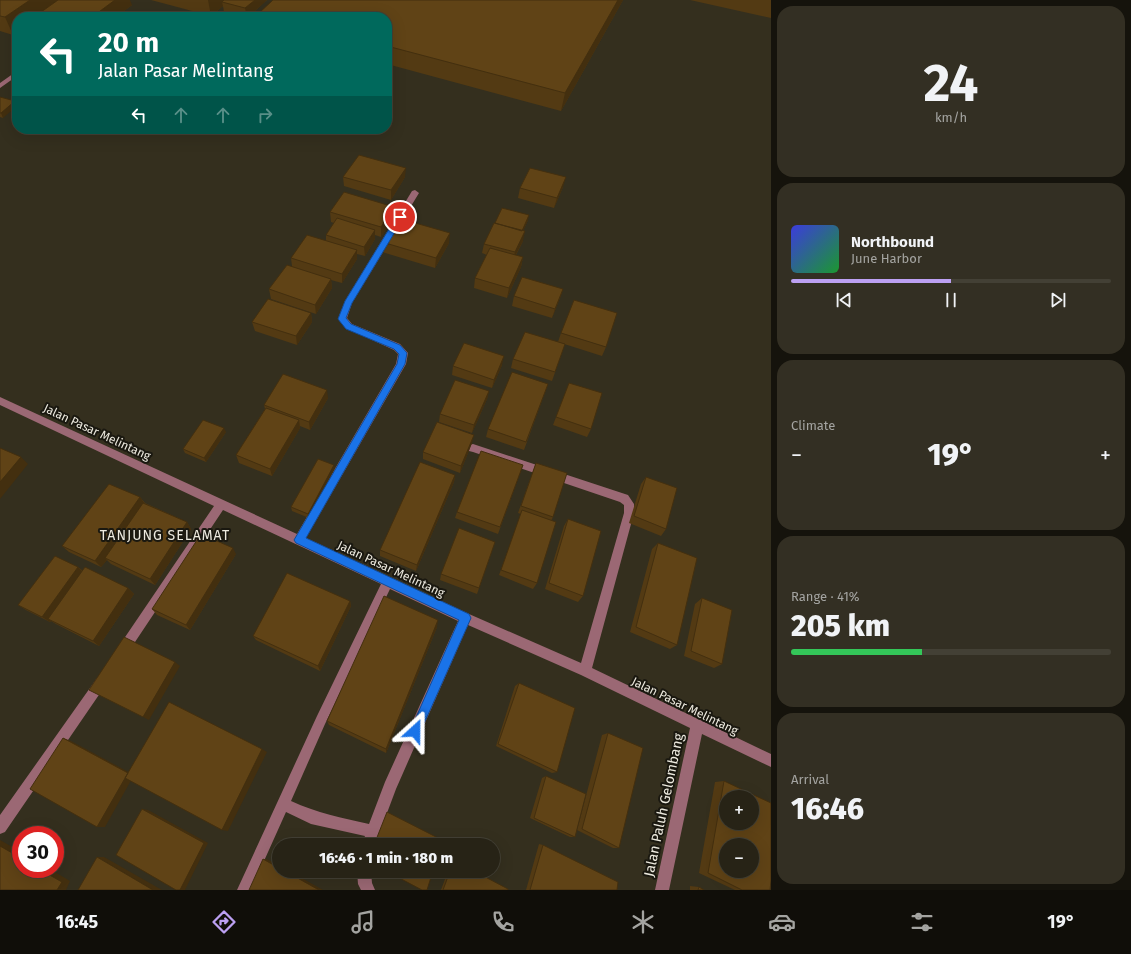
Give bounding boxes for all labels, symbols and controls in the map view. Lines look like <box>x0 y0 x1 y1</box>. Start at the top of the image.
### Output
text: 20 m <box>98 26 159 59</box>
icon: left <box>32 28 84 80</box>
text: 24 <box>924 52 978 115</box>
text: Jalan Pasar Melintang <box>98 60 273 82</box>
icon: left <box>128 104 150 126</box>
icon: ahead <box>170 104 192 126</box>
icon: ahead <box>212 104 234 126</box>
icon: right <box>254 104 276 126</box>
text: km/h <box>935 110 967 125</box>
pin <box>383 200 417 234</box>
icon: arrive <box>389 206 411 228</box>
text: Northbound <box>851 233 934 251</box>
text: June Harbor <box>851 251 922 266</box>
icon: previous <box>833 289 855 311</box>
icon: pause <box>940 289 962 311</box>
icon: next <box>1047 289 1069 311</box>
street label: Jalan Pasar Melintang <box>41 401 154 463</box>
text: Climate <box>791 418 835 433</box>
text: 19° <box>928 437 974 473</box>
text: − <box>791 442 802 469</box>
text: + <box>1100 442 1111 469</box>
district label: TANJUNG SELAMAT <box>100 527 230 544</box>
street label: Jalan Pasar Melintang <box>335 538 448 600</box>
text: Range · 41% <box>791 589 860 604</box>
text: 205 km <box>791 608 890 644</box>
street label: Jalan Pasar Melintang <box>629 674 741 738</box>
position arrow <box>394 710 436 752</box>
street label: Jalan Paluh Gelombang <box>640 731 688 878</box>
text: Arrival <box>791 772 829 787</box>
map controls <box>719 790 759 878</box>
button: + <box>719 790 759 830</box>
text: 16:46 <box>791 791 864 827</box>
speed limit sign: 30 <box>12 826 64 878</box>
button: − <box>719 838 759 878</box>
text: 16:46 · 1 min · 180 m <box>319 849 453 867</box>
icon: directions <box>210 908 238 936</box>
icon: music <box>349 908 377 936</box>
icon: phone <box>489 908 517 936</box>
icon: climate <box>629 908 657 936</box>
icon: car <box>768 908 796 936</box>
icon: filters <box>908 908 936 936</box>
text: 16:45 <box>56 911 98 933</box>
text: 19° <box>1047 911 1075 933</box>

